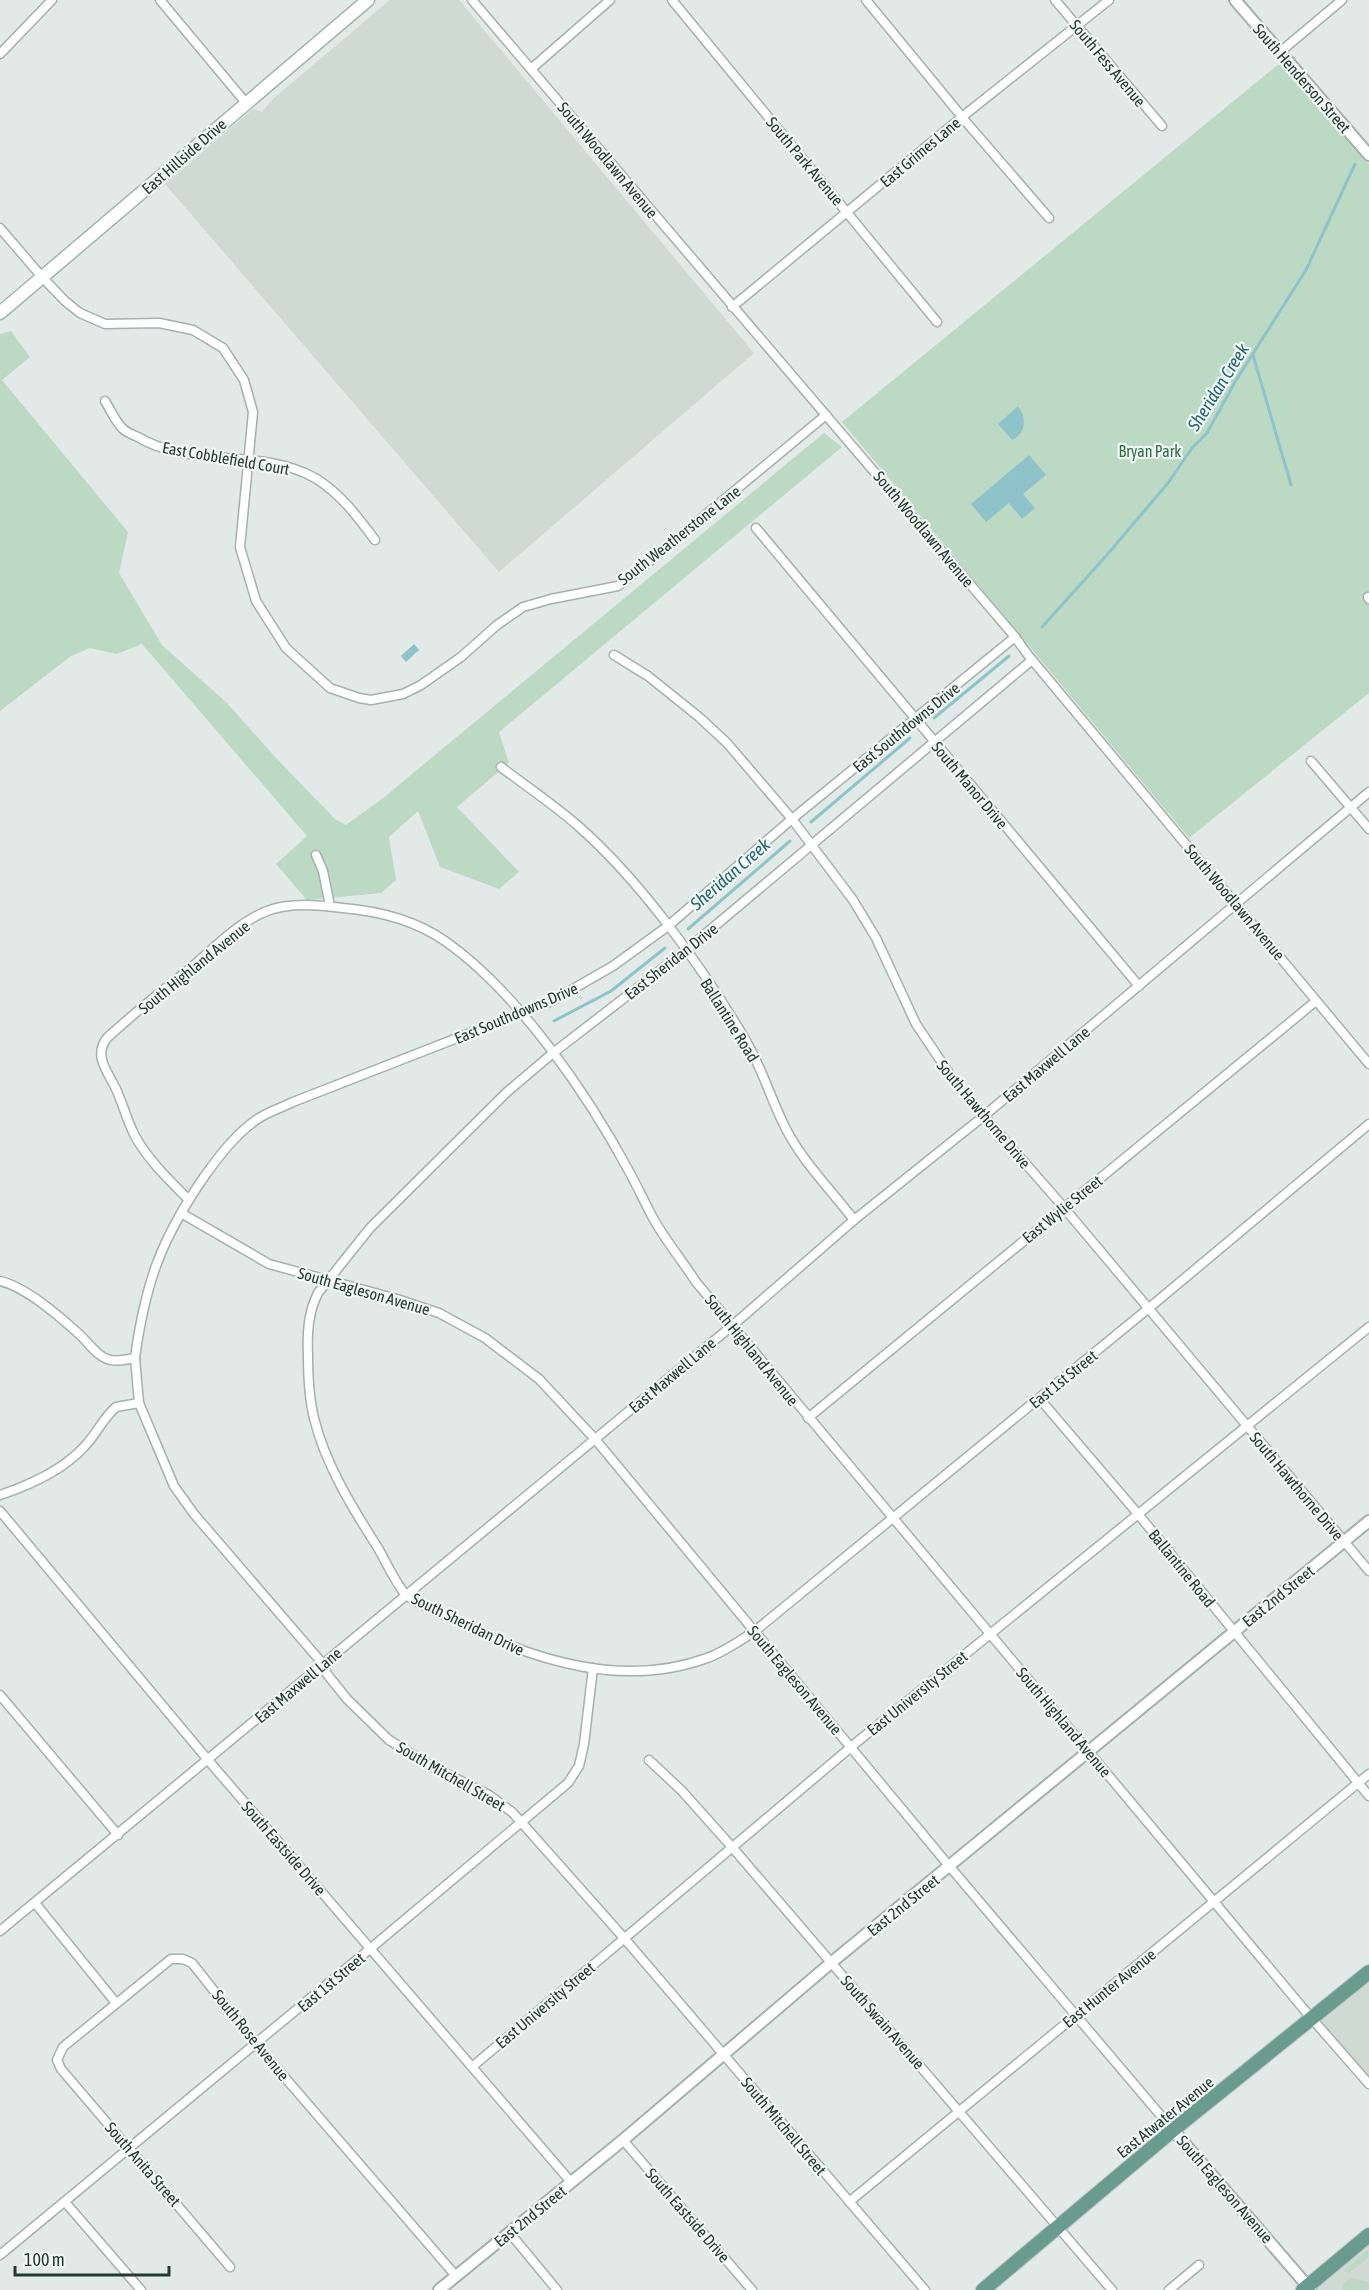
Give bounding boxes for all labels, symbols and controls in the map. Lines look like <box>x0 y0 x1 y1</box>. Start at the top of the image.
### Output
street label: South Fess Avenue <box>1066 16 1150 110</box>
street label: South Henderson Street <box>1250 20 1355 137</box>
street label: South Woodlawn Avenue <box>554 98 662 222</box>
street label: South Park Avenue <box>763 113 847 209</box>
street label: East Grimes Lane <box>876 113 964 191</box>
street label: East Hillside Drive <box>138 115 230 197</box>
water label: Sheridan Creek <box>1182 339 1254 435</box>
street label: East Cobblefield Court <box>161 438 291 478</box>
park label: Bryan Park <box>1119 442 1181 461</box>
street label: South Woodlawn Avenue <box>870 467 978 591</box>
street label: South Weatherstone Lane <box>614 482 744 588</box>
street label: East Southdowns Drive <box>849 678 963 776</box>
street label: South Manor Drive <box>928 738 1012 832</box>
water label: Sheridan Creek <box>685 833 775 915</box>
street label: South Woodlawn Avenue <box>1181 840 1289 964</box>
street label: South Highland Avenue <box>135 917 254 1018</box>
street label: East Sheridan Drive <box>621 919 721 1003</box>
street label: Ballantine Road <box>697 975 763 1065</box>
street label: East Southdowns Drive <box>452 979 580 1047</box>
street label: East Maxwell Lane <box>999 1023 1093 1105</box>
street label: South Hawthorne Drive <box>933 1056 1035 1172</box>
street label: East Wylie Street <box>1018 1171 1106 1247</box>
street label: South Eagleson Avenue <box>296 1264 432 1319</box>
street label: South Highland Avenue <box>701 1291 802 1410</box>
street label: East Maxwell Lane <box>625 1334 719 1416</box>
street label: East 1st Street <box>1026 1346 1101 1412</box>
street label: South Hawthorne Drive <box>1246 1428 1348 1544</box>
street label: Ballantine Road <box>1145 1526 1219 1610</box>
street label: East 2nd Street <box>1239 1561 1318 1630</box>
street label: South Sheridan Drive <box>409 1589 527 1659</box>
street label: South Eagleson Avenue <box>743 1622 846 1739</box>
street label: East Maxwell Lane <box>251 1644 345 1726</box>
street label: East University Street <box>863 1647 972 1740</box>
street label: South Highland Avenue <box>1012 1663 1115 1781</box>
street label: South Mitchell Street <box>394 1738 509 1815</box>
street label: South Eastside Drive <box>238 1797 330 1899</box>
street label: East 2nd Street <box>864 1870 943 1939</box>
street label: East Hunter Avenue <box>1059 1945 1159 2031</box>
street label: East 1st Street <box>294 1949 368 2015</box>
street label: East University Street <box>492 1958 599 2052</box>
street label: South Swain Avenue <box>838 1972 928 2072</box>
street label: South Rose Avenue <box>209 1986 293 2084</box>
street label: South Mitchell Street <box>738 2073 830 2179</box>
street label: East Atwater Avenue <box>1113 2073 1217 2161</box>
street label: South Anita Street <box>102 2118 185 2210</box>
street label: South Eagleson Avenue <box>1173 2132 1277 2247</box>
street label: South Eastside Drive <box>642 2164 734 2266</box>
street label: East 2nd Street <box>491 2181 570 2250</box>
scale bar <box>15 2239 170 2277</box>
text: 100 m <box>24 2249 65 2270</box>

